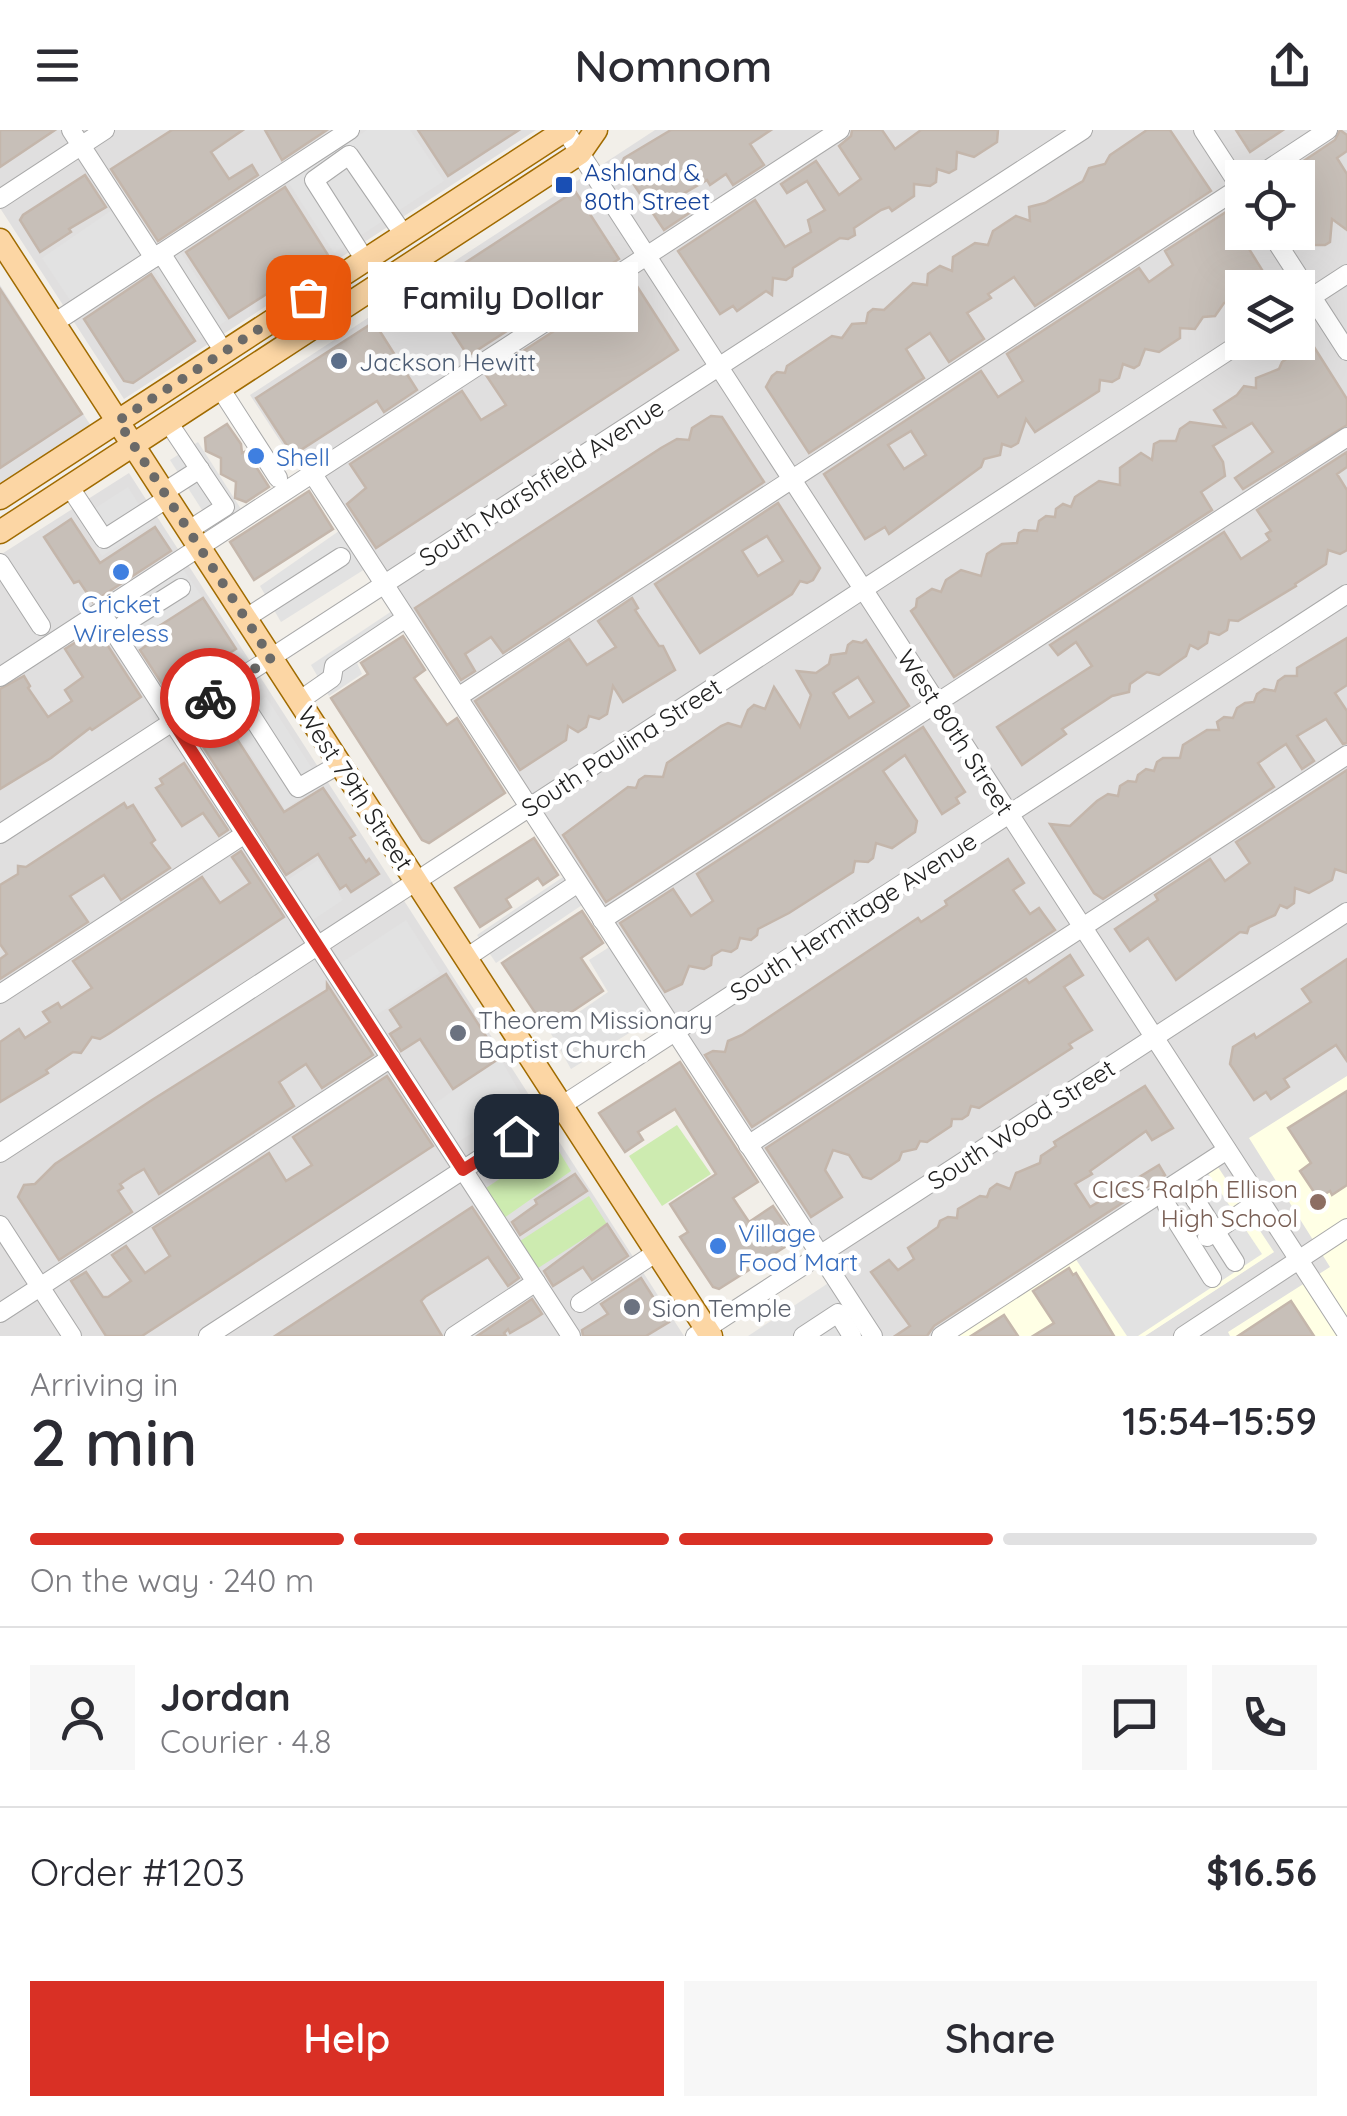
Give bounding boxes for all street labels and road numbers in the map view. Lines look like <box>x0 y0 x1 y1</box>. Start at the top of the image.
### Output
street label: South Marshfield Avenue <box>413 391 669 573</box>
street label: West 80th Street <box>891 643 1021 821</box>
street label: South Paulina Street <box>515 671 727 823</box>
street label: West 79th Street <box>291 700 421 876</box>
street label: South Hermitage Avenue <box>724 825 982 1007</box>
street label: South Wood Street <box>921 1052 1121 1196</box>

